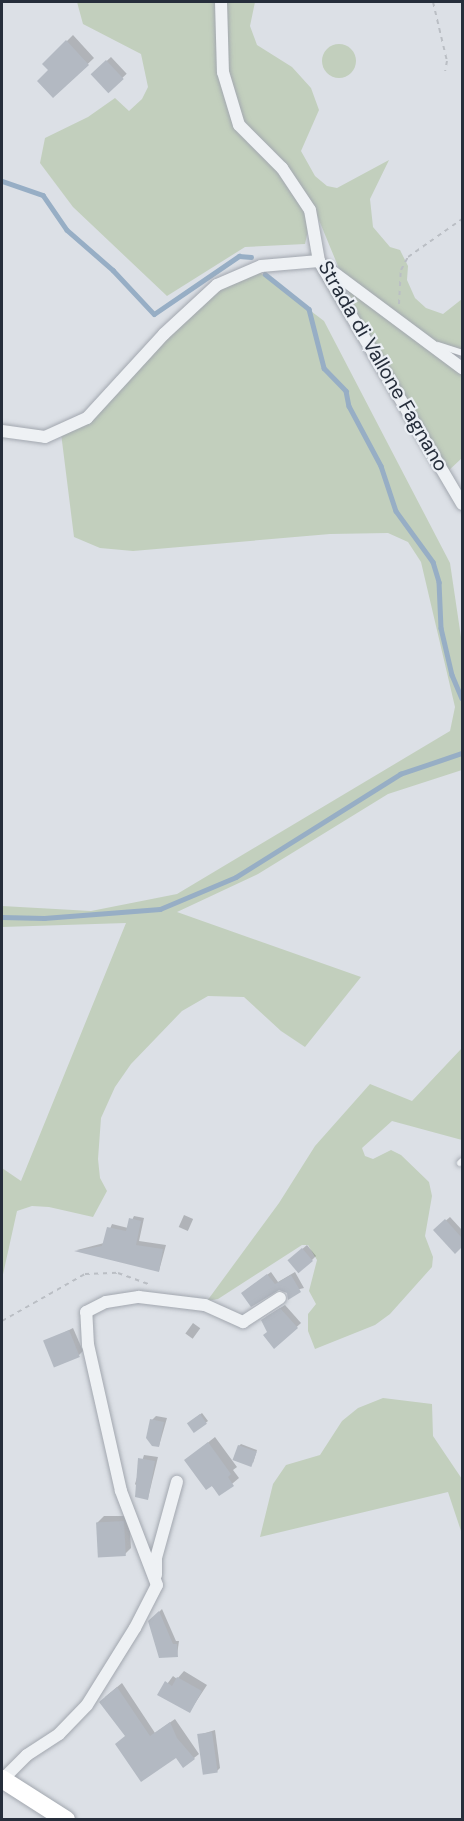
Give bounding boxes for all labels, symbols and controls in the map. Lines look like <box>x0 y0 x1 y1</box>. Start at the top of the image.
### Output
street label: Strada di Vallone Fagnano <box>313 257 453 475</box>

